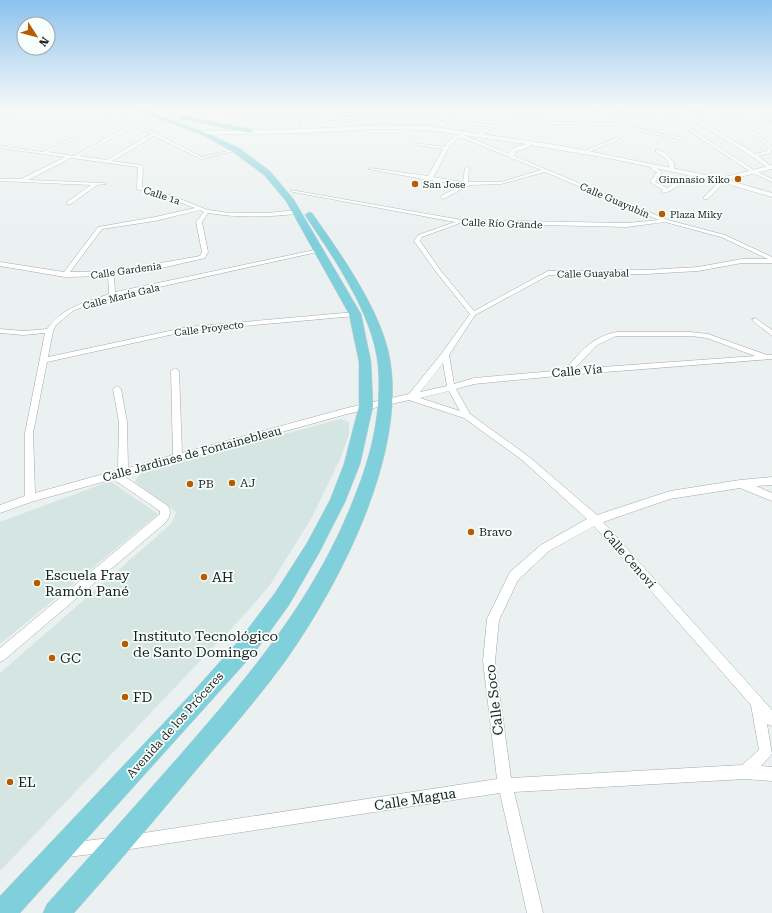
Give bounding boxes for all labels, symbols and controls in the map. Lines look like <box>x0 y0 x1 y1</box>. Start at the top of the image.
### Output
north arrow <box>16 16 56 56</box>
text: N <box>36 34 51 49</box>
place label: Gimnasio Kiko <box>659 174 730 185</box>
marker: Gimnasio Kiko <box>733 174 743 184</box>
marker: San Jose <box>410 179 420 189</box>
place label: San Jose <box>423 179 466 190</box>
street label: Calle Guayubín <box>578 181 652 220</box>
street label: Calle 1a <box>142 184 182 207</box>
marker: Plaza Miky <box>657 209 667 219</box>
place label: Plaza Miky <box>670 209 722 220</box>
street label: Calle Río Grande <box>461 217 543 230</box>
street label: Calle Gardenia <box>90 260 163 281</box>
street label: Calle Guayabal <box>557 267 629 280</box>
street label: Calle María Gala <box>82 281 161 311</box>
street label: Calle Proyecto <box>174 319 244 338</box>
street label: Calle Vía <box>551 362 603 380</box>
street label: Calle Jardines de Fontainebleau <box>101 423 283 485</box>
place label: AJ <box>240 476 256 490</box>
place label: PB <box>198 477 214 491</box>
marker: AJ <box>227 478 237 488</box>
marker: PB <box>185 479 195 489</box>
place label: Bravo <box>479 525 512 539</box>
marker: Bravo <box>466 527 476 537</box>
street label: Calle Cenoví <box>600 527 658 591</box>
place label: Escuela Fray Ramón Pané <box>45 567 130 599</box>
place label: AH <box>212 569 234 585</box>
marker: AH <box>199 572 209 582</box>
marker: Escuela Fray Ramón Pané <box>32 578 42 588</box>
place label: Instituto Tecnológico de Santo Domingo <box>133 628 278 660</box>
marker: Instituto Tecnológico de Santo Domingo <box>120 639 130 649</box>
place label: GC <box>60 650 81 666</box>
marker: GC <box>47 653 57 663</box>
street label: Calle Soco <box>482 664 506 736</box>
street label: Avenida de los Próceres <box>124 669 226 781</box>
place label: FD <box>133 689 152 705</box>
marker: FD <box>120 692 130 702</box>
place label: EL <box>18 774 36 790</box>
marker: EL <box>5 777 15 787</box>
street label: Calle Magua <box>373 785 457 813</box>

